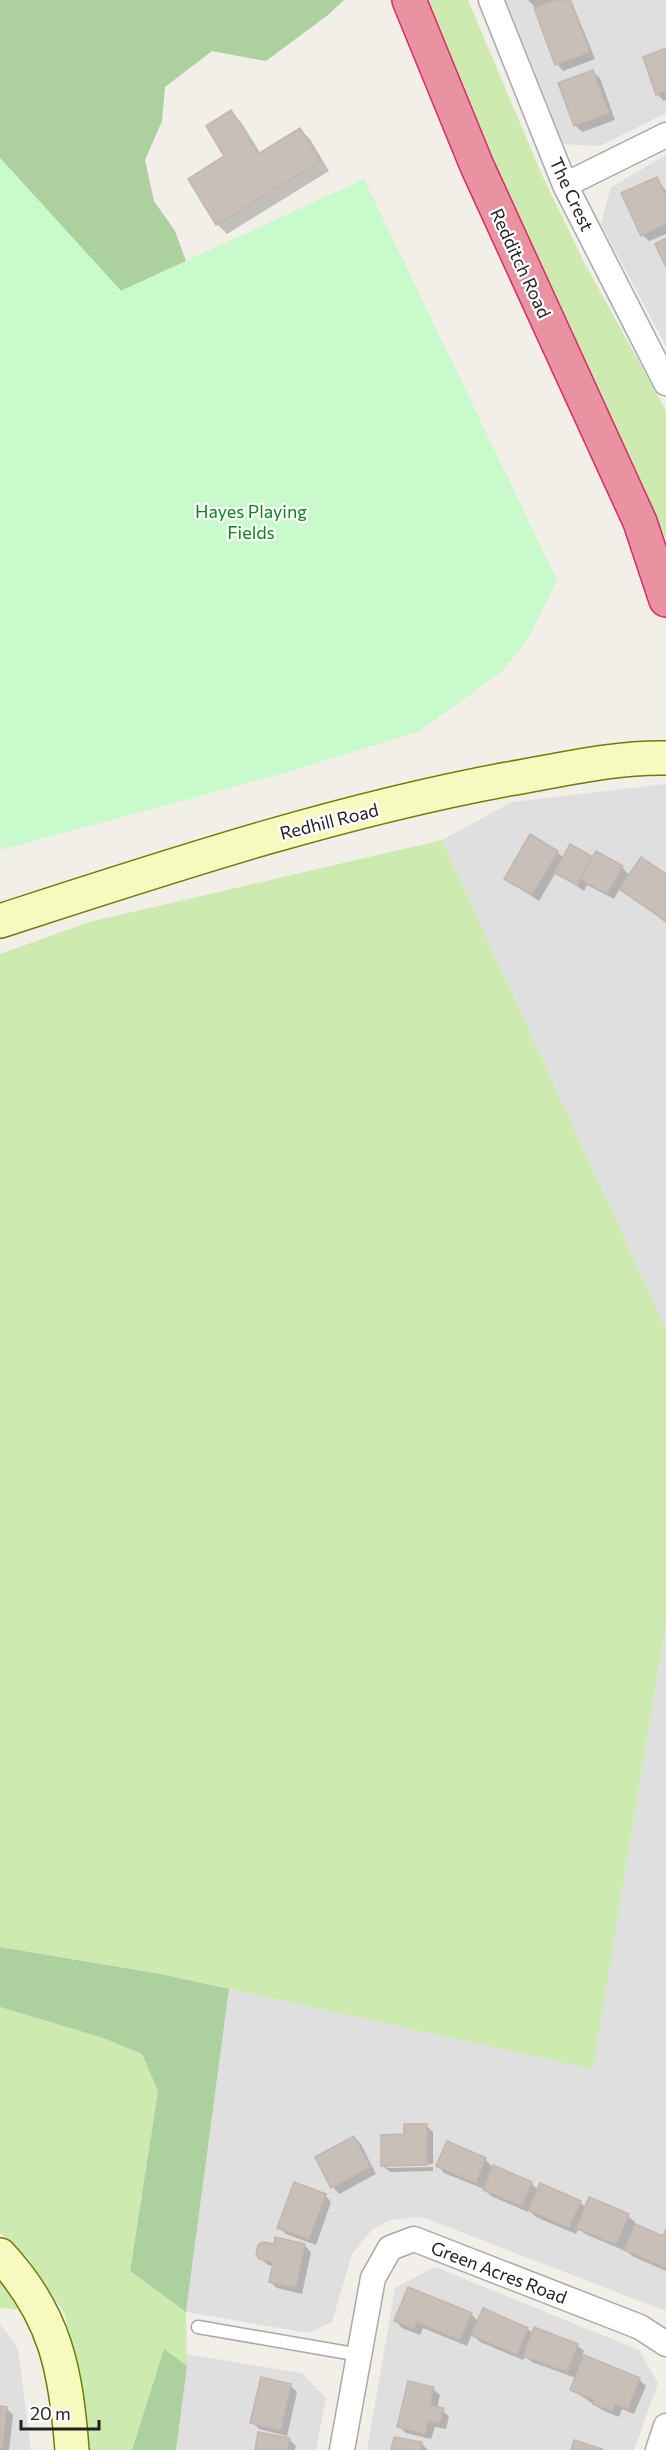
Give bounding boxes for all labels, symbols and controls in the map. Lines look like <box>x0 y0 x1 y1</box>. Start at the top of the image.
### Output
street label: The Crest <box>545 154 599 234</box>
street label: Redditch Road <box>486 205 556 321</box>
park label: Hayes Playing Fields <box>195 500 307 543</box>
street label: Redhill Road <box>277 798 381 844</box>
street label: Green Acres Road <box>428 2236 570 2308</box>
scale bar <box>21 2393 99 2431</box>
text: 20 m <box>30 2402 71 2424</box>

